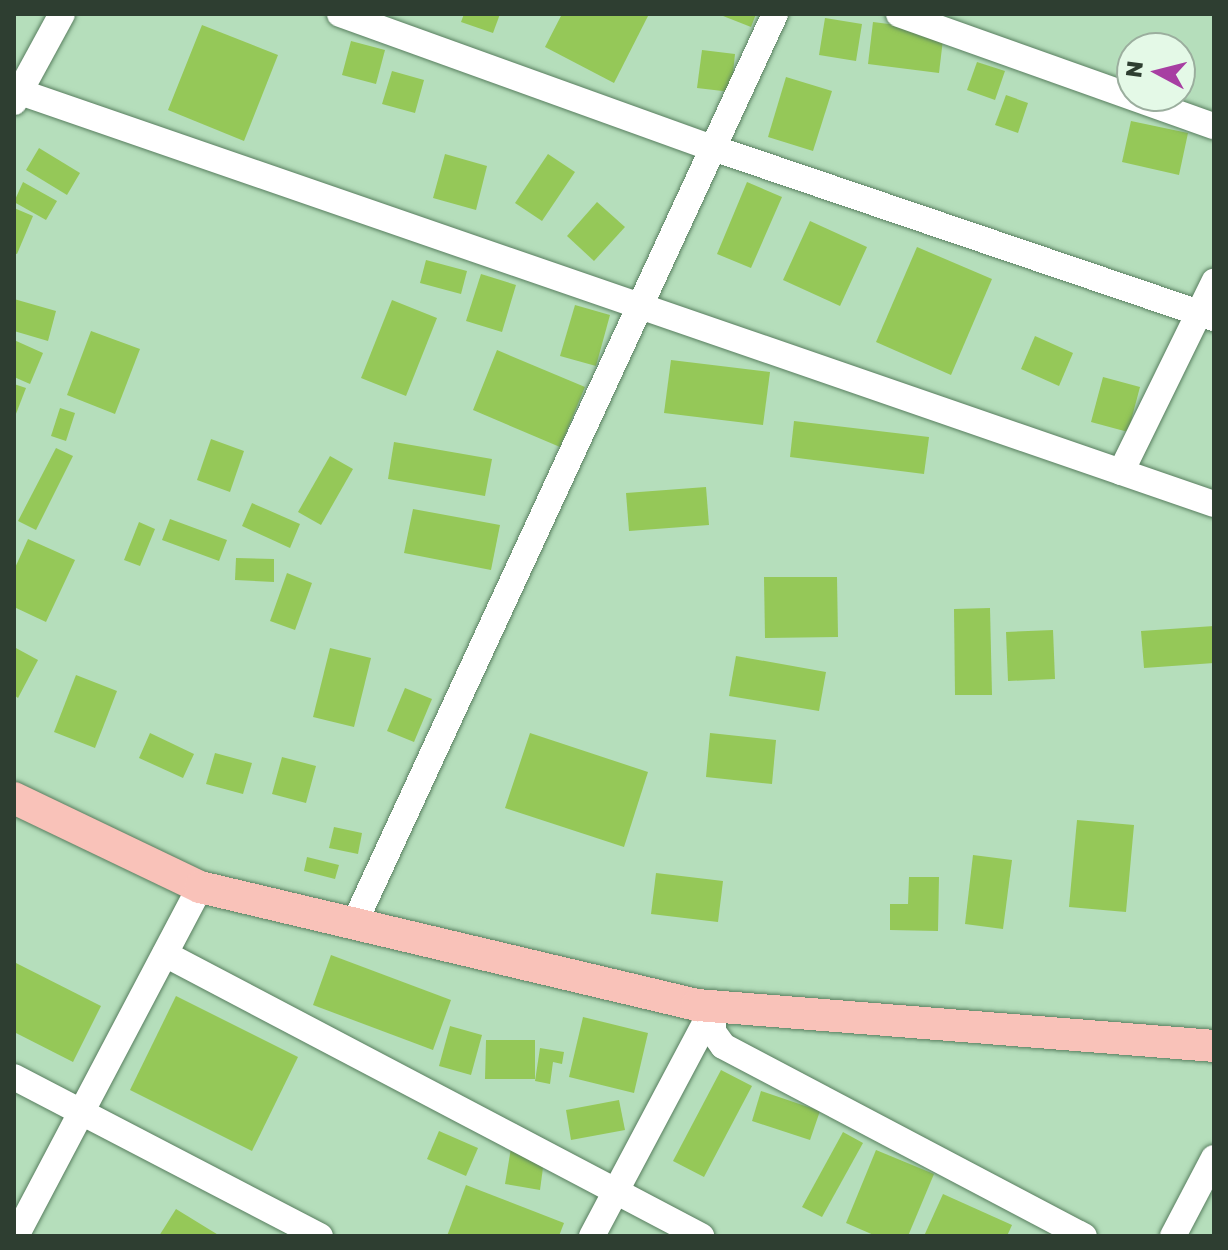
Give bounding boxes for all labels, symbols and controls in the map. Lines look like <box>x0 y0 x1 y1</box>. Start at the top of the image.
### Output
north arrow <box>1116 32 1196 112</box>
text: N <box>1119 59 1148 79</box>

